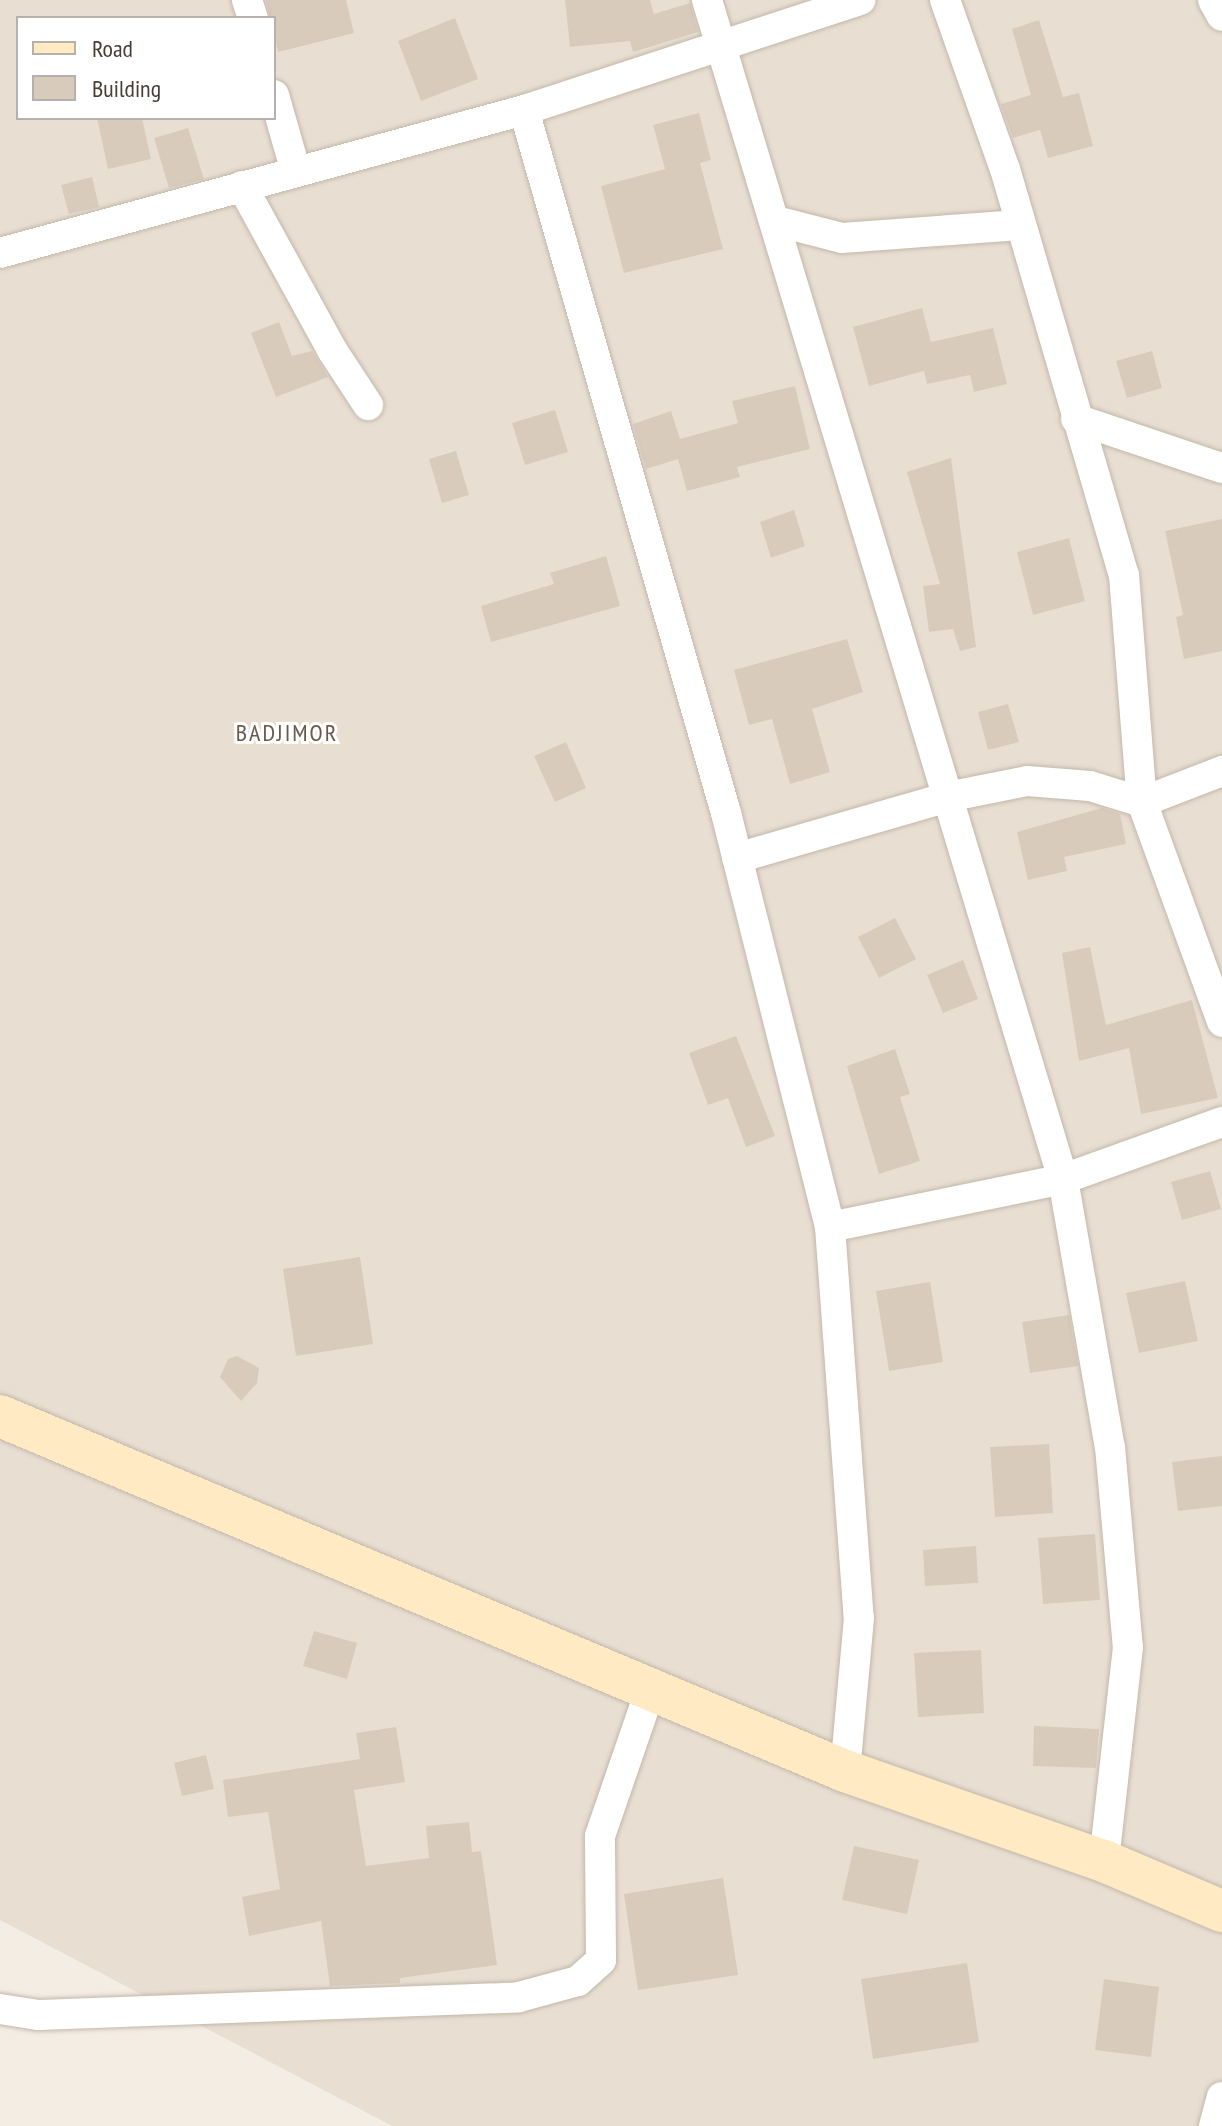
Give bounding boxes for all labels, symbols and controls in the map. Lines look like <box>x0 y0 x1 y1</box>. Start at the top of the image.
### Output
legend <box>16 16 276 120</box>
text: Road <box>92 33 133 64</box>
text: Building <box>92 73 161 104</box>
district label: BADJIMOR <box>236 719 338 747</box>

